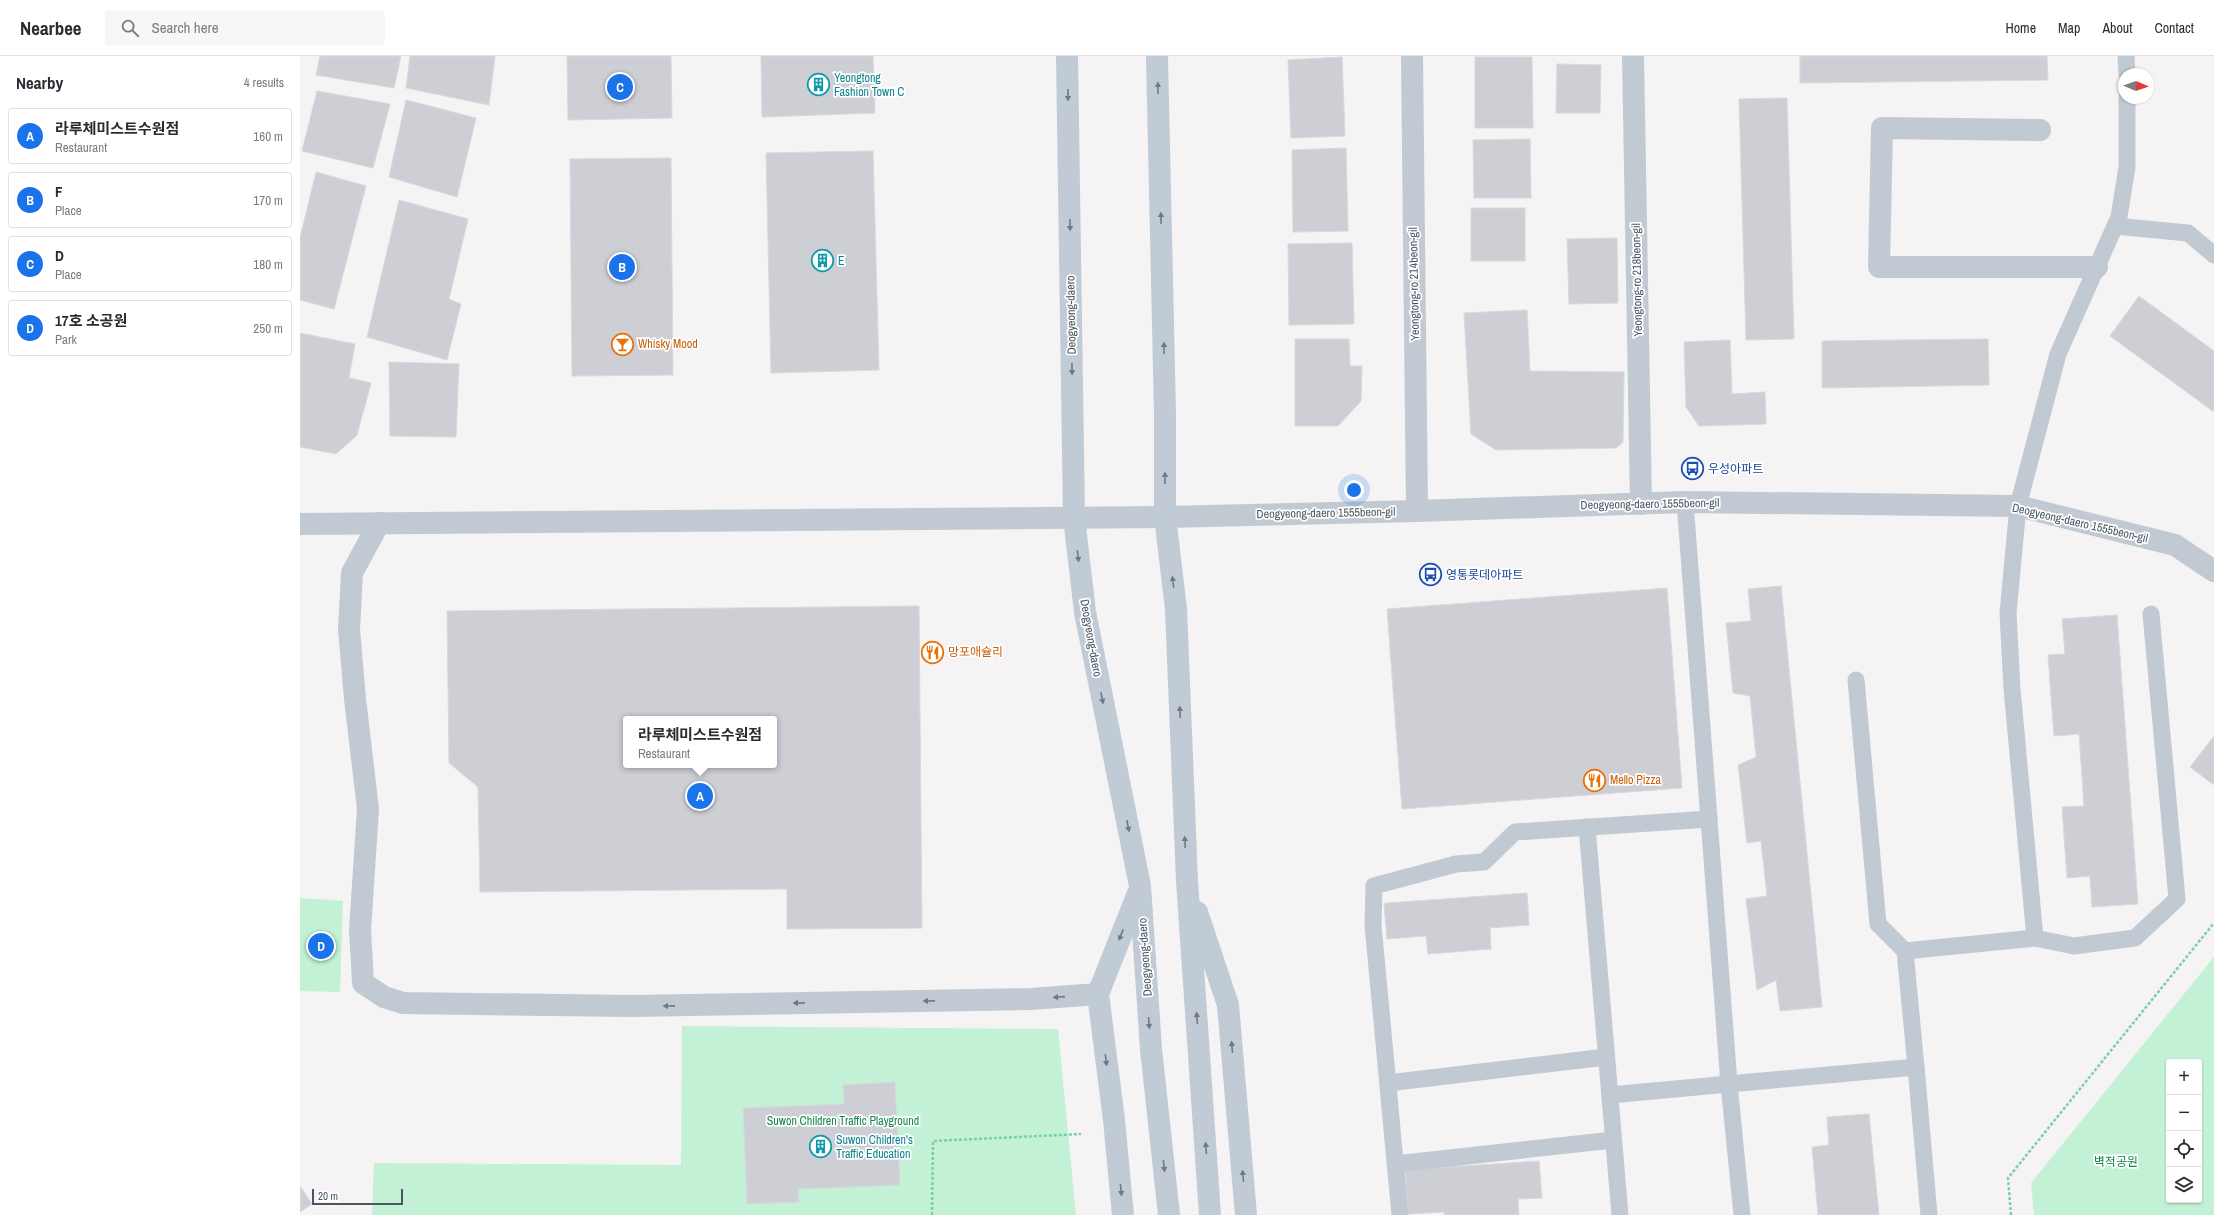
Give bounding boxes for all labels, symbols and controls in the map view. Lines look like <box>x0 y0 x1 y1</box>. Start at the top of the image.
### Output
search box <box>105 10 385 46</box>
text: Nearbee <box>20 15 81 41</box>
icon: search <box>119 17 141 39</box>
text: Search here <box>151 17 219 38</box>
text: Home <box>2005 19 2036 37</box>
text: Map <box>2058 19 2080 37</box>
text: About <box>2102 19 2132 37</box>
text: Contact <box>2154 19 2194 37</box>
north arrow <box>2118 68 2154 104</box>
place label: Yeongtong Fashion Town C <box>834 70 904 100</box>
text: Nearby <box>16 71 63 94</box>
pin: C <box>607 72 633 102</box>
building icon: Yeongtong Fashion Town C <box>805 72 831 98</box>
text: 4 results <box>244 74 284 91</box>
one-way arrow <box>1154 82 1161 94</box>
one-way arrow <box>1065 89 1071 102</box>
text: 라루체미스트수원점 <box>55 118 179 139</box>
text: A <box>26 128 34 145</box>
text: 160 m <box>253 128 283 145</box>
text: Restaurant <box>55 139 107 156</box>
text: F <box>55 181 63 202</box>
text: B <box>26 192 34 209</box>
text: 170 m <box>253 192 283 209</box>
text: Place <box>55 202 82 219</box>
one-way arrow <box>1157 212 1164 224</box>
one-way arrow <box>1067 219 1073 232</box>
street label: Yeongtong-ro 218beon-gil <box>1628 223 1646 337</box>
street label: Yeongtong-ro 214beon-gil <box>1405 227 1423 341</box>
text: D <box>55 245 64 266</box>
building icon: E <box>809 248 835 274</box>
pin: B <box>609 252 635 282</box>
place label: E <box>838 253 845 269</box>
text: C <box>26 256 34 273</box>
text: 180 m <box>253 256 283 273</box>
text: Place <box>55 266 82 283</box>
street label: Deogyeong-daero <box>1062 275 1080 355</box>
text: 17호 소공원 <box>55 310 127 331</box>
text: D <box>26 320 34 337</box>
text: 250 m <box>253 320 283 337</box>
text: Park <box>55 331 77 348</box>
bar icon: Whisky Mood <box>610 331 636 357</box>
place label: Whisky Mood <box>638 336 698 352</box>
one-way arrow <box>1161 341 1167 354</box>
one-way arrow <box>1069 363 1075 376</box>
bus stop icon: 우성아파트 <box>1680 456 1706 482</box>
place label: 우성아파트 <box>1708 461 1763 477</box>
one-way arrow <box>1162 471 1168 484</box>
your location <box>1344 480 1364 500</box>
street label: Deogyeong-daero 1555beon-gil <box>1580 495 1720 513</box>
street label: Deogyeong-daero 1555beon-gil <box>2011 500 2149 546</box>
street label: Deogyeong-daero 1555beon-gil <box>1256 504 1396 522</box>
one-way arrow <box>1075 550 1082 562</box>
bus stop icon: 영통롯데아파트 <box>1418 562 1444 588</box>
place label: 영통롯데아파트 <box>1446 567 1523 583</box>
one-way arrow <box>1169 576 1176 589</box>
street label: Deogyeong-daero <box>1076 598 1106 678</box>
restaurant icon: 망포애슐리 <box>920 639 946 665</box>
place label: 망포애슐리 <box>948 644 1003 660</box>
one-way arrow <box>1100 692 1106 704</box>
one-way arrow <box>1177 705 1183 718</box>
popup <box>623 716 777 768</box>
text: 라루체미스트수원점 <box>638 724 762 745</box>
text: Restaurant <box>638 745 690 762</box>
restaurant icon: Mello Pizza <box>1582 767 1608 793</box>
place label: Mello Pizza <box>1610 772 1661 788</box>
pin: A <box>687 781 713 811</box>
one-way arrow <box>1125 819 1131 832</box>
one-way arrow <box>1182 836 1189 848</box>
street label: Deogyeong-daero <box>1134 917 1156 997</box>
one-way arrow <box>1117 930 1123 942</box>
pin: D <box>308 931 334 961</box>
one-way arrow <box>1053 993 1065 1000</box>
one-way arrow <box>922 998 935 1004</box>
one-way arrow <box>792 1000 805 1006</box>
one-way arrow <box>662 1003 675 1009</box>
one-way arrow <box>1193 1012 1200 1024</box>
one-way arrow <box>1146 1017 1152 1030</box>
one-way arrow <box>1228 1041 1235 1053</box>
one-way arrow <box>1103 1054 1109 1066</box>
map controls <box>2166 1059 2202 1203</box>
button: + <box>2166 1059 2202 1095</box>
button: − <box>2166 1095 2202 1131</box>
park label: Suwon Children Traffic Playground <box>767 1113 919 1129</box>
button: locate <box>2166 1131 2202 1167</box>
place label: Suwon Children's Traffic Education <box>836 1132 913 1162</box>
building icon: Suwon Children's Traffic Education <box>808 1134 834 1160</box>
one-way arrow <box>1202 1142 1209 1154</box>
park label: 벽적공원 <box>2094 1154 2138 1170</box>
one-way arrow <box>1161 1160 1167 1172</box>
button: layers <box>2166 1167 2202 1203</box>
one-way arrow <box>1239 1170 1246 1182</box>
one-way arrow <box>1117 1184 1124 1196</box>
scale bar <box>312 1187 403 1206</box>
text: 20 m <box>318 1189 338 1203</box>

